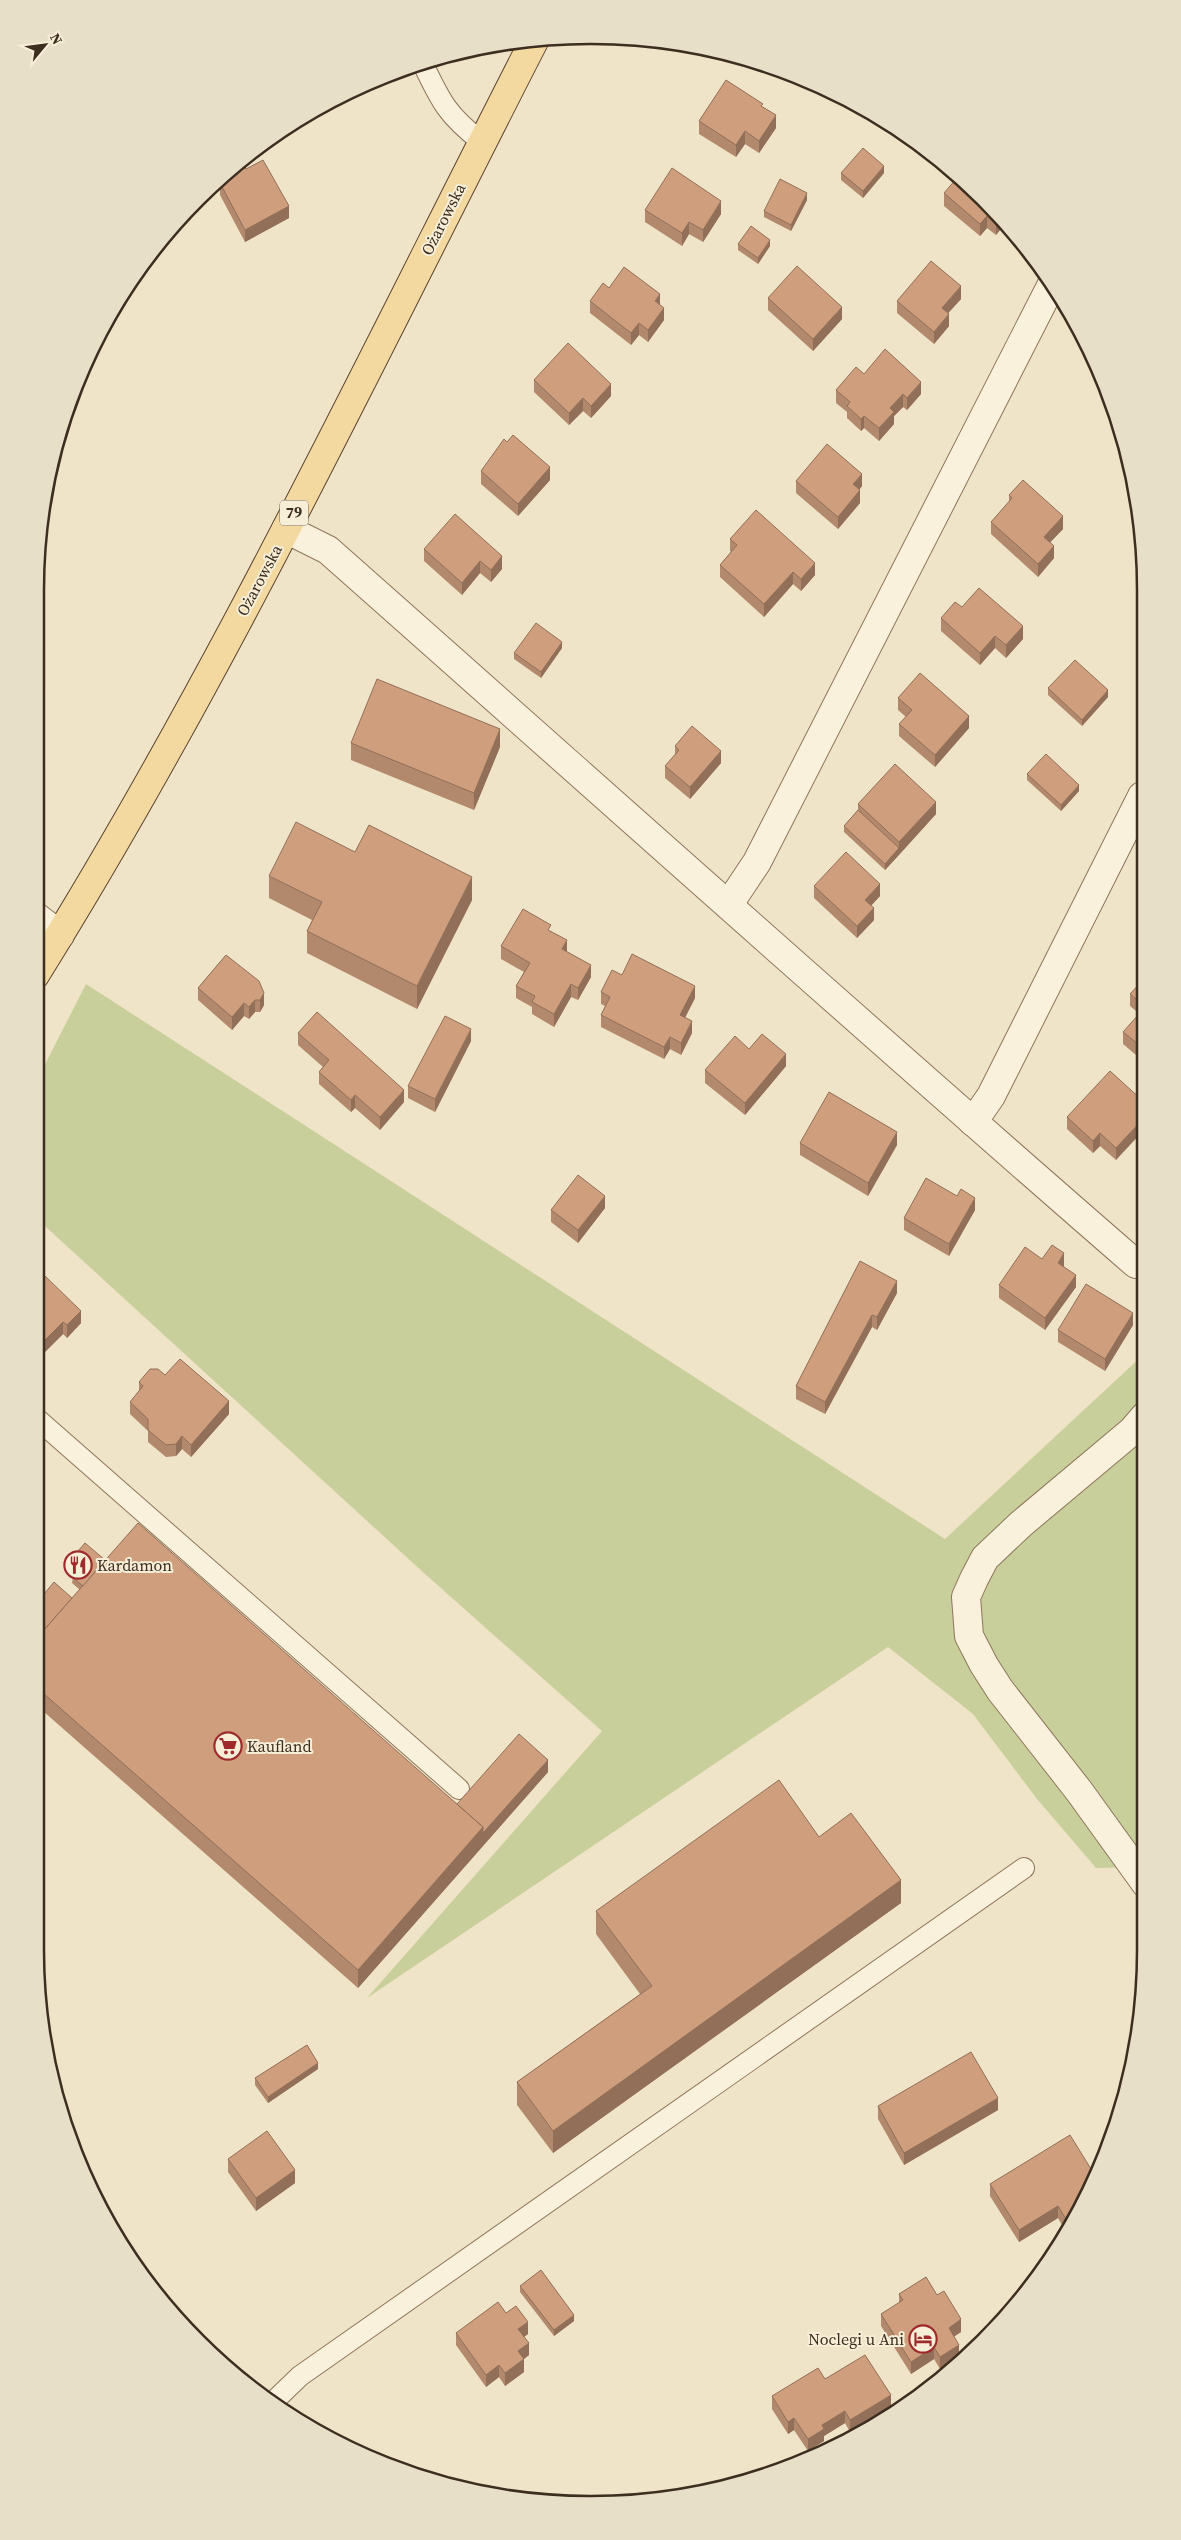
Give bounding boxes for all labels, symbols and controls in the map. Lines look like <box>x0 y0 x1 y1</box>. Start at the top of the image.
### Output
north arrow <box>20 20 70 70</box>
text: N <box>45 29 68 48</box>
street label: Ożarowska <box>416 179 471 259</box>
road number: 79 <box>280 500 308 526</box>
street label: Ożarowska <box>231 540 287 620</box>
restaurant icon: Kardamon <box>63 1550 93 1580</box>
place label: Kardamon <box>97 1554 172 1576</box>
supermarket icon: Kaufland <box>213 1731 243 1761</box>
place label: Kaufland <box>247 1735 311 1757</box>
hotel icon: Noclegi u Ani <box>908 2324 938 2354</box>
place label: Noclegi u Ani <box>808 2328 904 2350</box>

